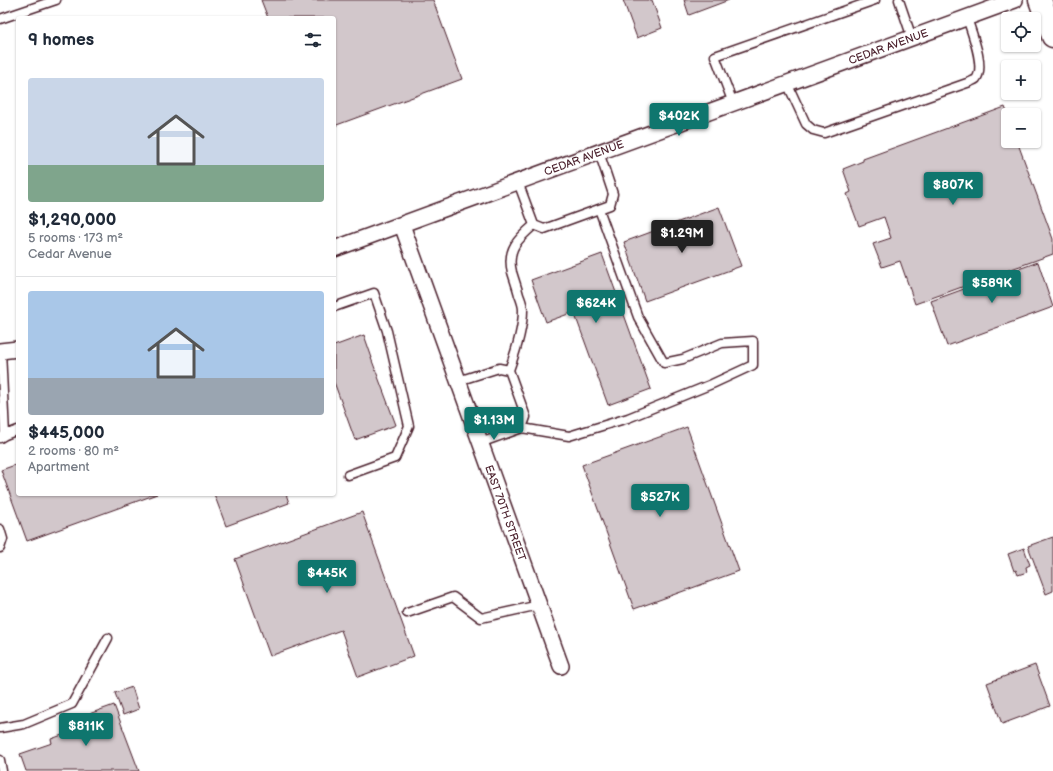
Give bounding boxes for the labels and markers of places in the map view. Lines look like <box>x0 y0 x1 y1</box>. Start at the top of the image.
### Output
pin: $402K <box>651 103 707 137</box>
pin: $807K <box>925 172 981 206</box>
pin: $1.29M <box>649 220 715 254</box>
pin: $589K <box>964 270 1020 304</box>
pin: $624K <box>568 290 624 324</box>
pin: $1.13M <box>461 407 527 441</box>
pin: $527K <box>632 484 688 518</box>
pin: $445K <box>299 560 355 594</box>
pin: $811K <box>58 713 114 747</box>

